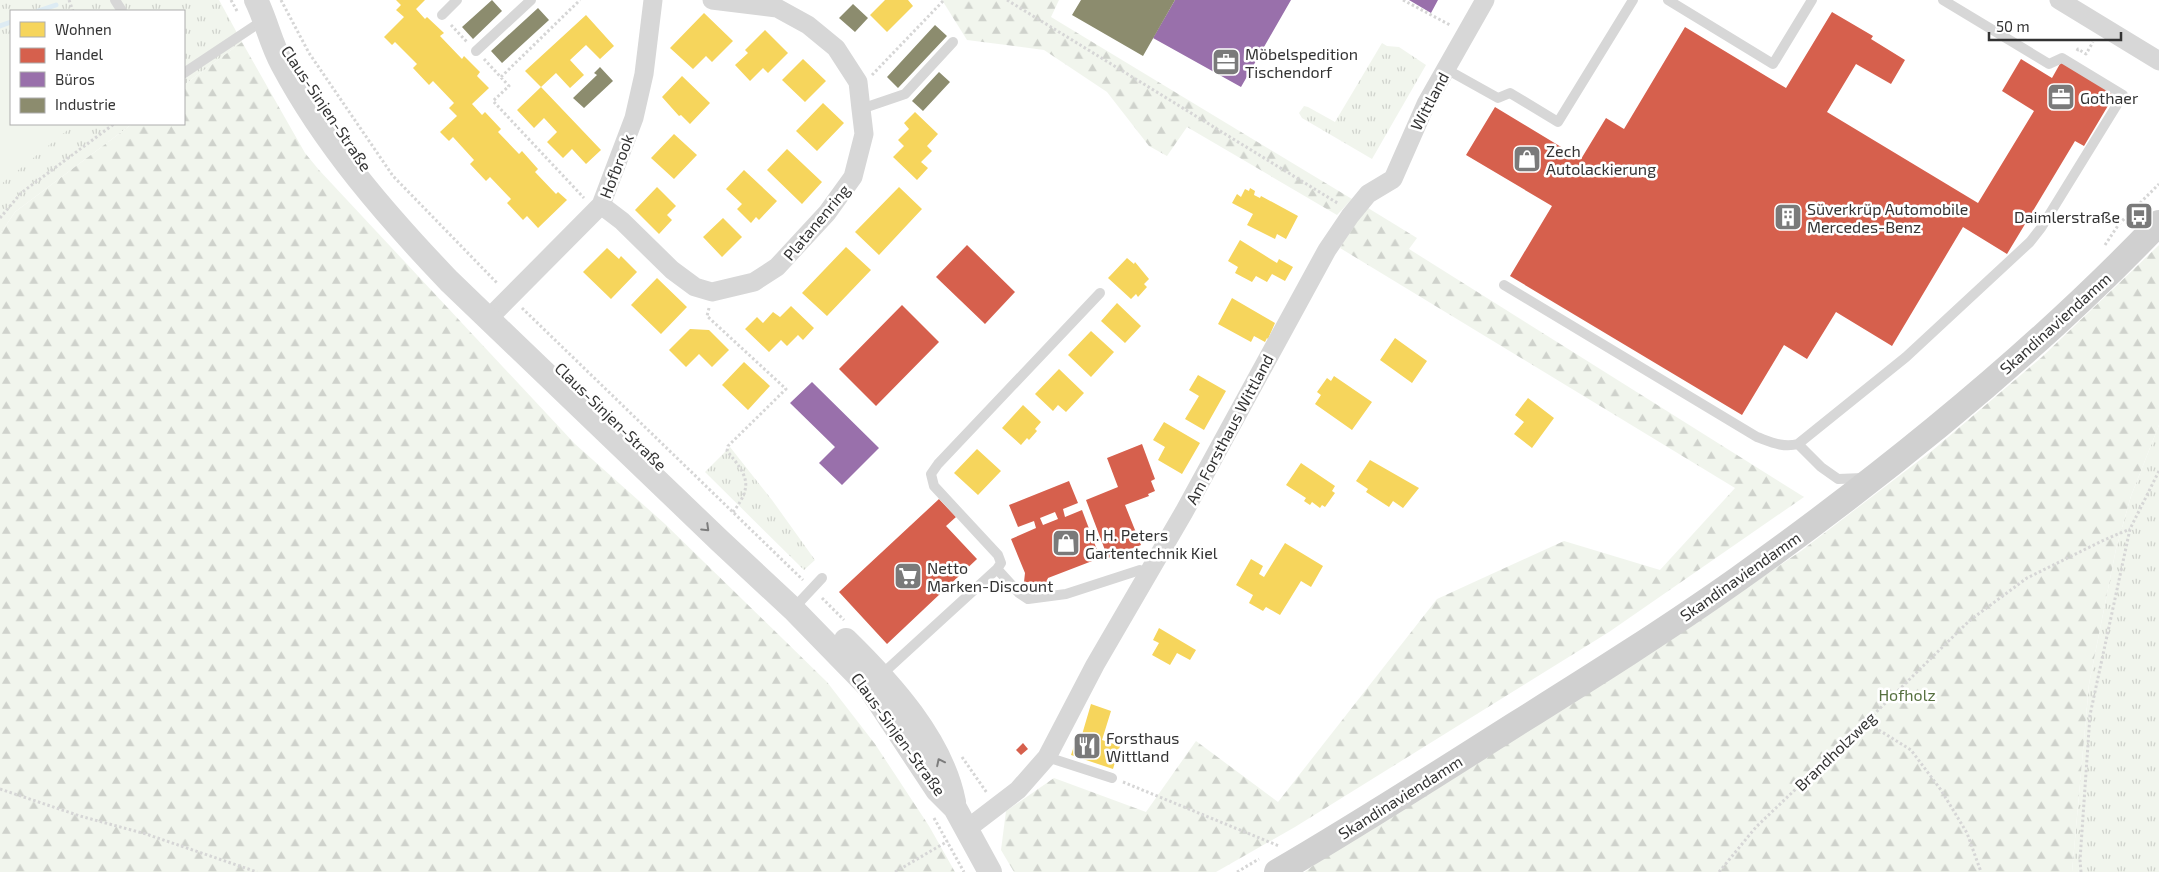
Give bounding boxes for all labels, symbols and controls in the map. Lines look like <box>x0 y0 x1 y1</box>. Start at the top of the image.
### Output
legend <box>10 10 185 125</box>
scale bar <box>1989 10 2122 42</box>
text: 50 m <box>1996 17 2030 35</box>
text: Wohnen <box>55 20 112 38</box>
street label: Claus-Sinjen-Straße <box>277 42 376 175</box>
place label: Möbelspedition Tischendorf <box>1245 44 1358 81</box>
text: Handel <box>55 45 104 63</box>
office icon: Möbelspedition Tischendorf <box>1211 47 1241 77</box>
street label: Wittland <box>1406 69 1452 133</box>
text: Büros <box>55 70 95 88</box>
office icon: Gothaer <box>2046 82 2076 112</box>
place label: Gothaer <box>2080 88 2139 107</box>
text: Industrie <box>55 95 116 113</box>
street label: Hofbrook <box>595 131 637 201</box>
place label: Zech Autolackierung <box>1546 141 1656 178</box>
shop icon: Zech Autolackierung <box>1512 144 1542 174</box>
street label: Platanenring <box>779 180 853 264</box>
place label: Süverkrüp Automobile Mercedes-Benz <box>1807 199 1968 236</box>
bus stop icon: Daimlerstraße <box>2124 201 2154 231</box>
building icon: Süverkrüp Automobile Mercedes-Benz <box>1773 202 1803 232</box>
place label: Daimlerstraße <box>2014 207 2120 226</box>
street label: Skandinaviendamm <box>1996 268 2114 378</box>
street label: Am Forsthaus Wittland <box>1181 351 1277 507</box>
street label: Claus-Sinjen-Straße <box>551 358 671 475</box>
one-way arrow <box>700 522 709 531</box>
place label: H. H. Peters Gartentechnik Kiel <box>1085 525 1218 562</box>
street label: Skandinaviendamm <box>1676 527 1804 625</box>
shop icon: H. H. Peters Gartentechnik Kiel <box>1051 528 1081 558</box>
place label: Netto Marken-Discount <box>927 558 1053 595</box>
supermarket icon: Netto Marken-Discount <box>893 561 923 591</box>
street label: Claus-Sinjen-Straße <box>847 669 950 800</box>
park label: Hofholz <box>1878 685 1936 704</box>
street label: Brandholzweg <box>1790 707 1880 794</box>
place label: Forsthaus Wittland <box>1106 728 1179 765</box>
restaurant icon: Forsthaus Wittland <box>1072 731 1102 761</box>
street label: Skandinaviendamm <box>1334 751 1466 843</box>
one-way arrow <box>935 758 946 767</box>

